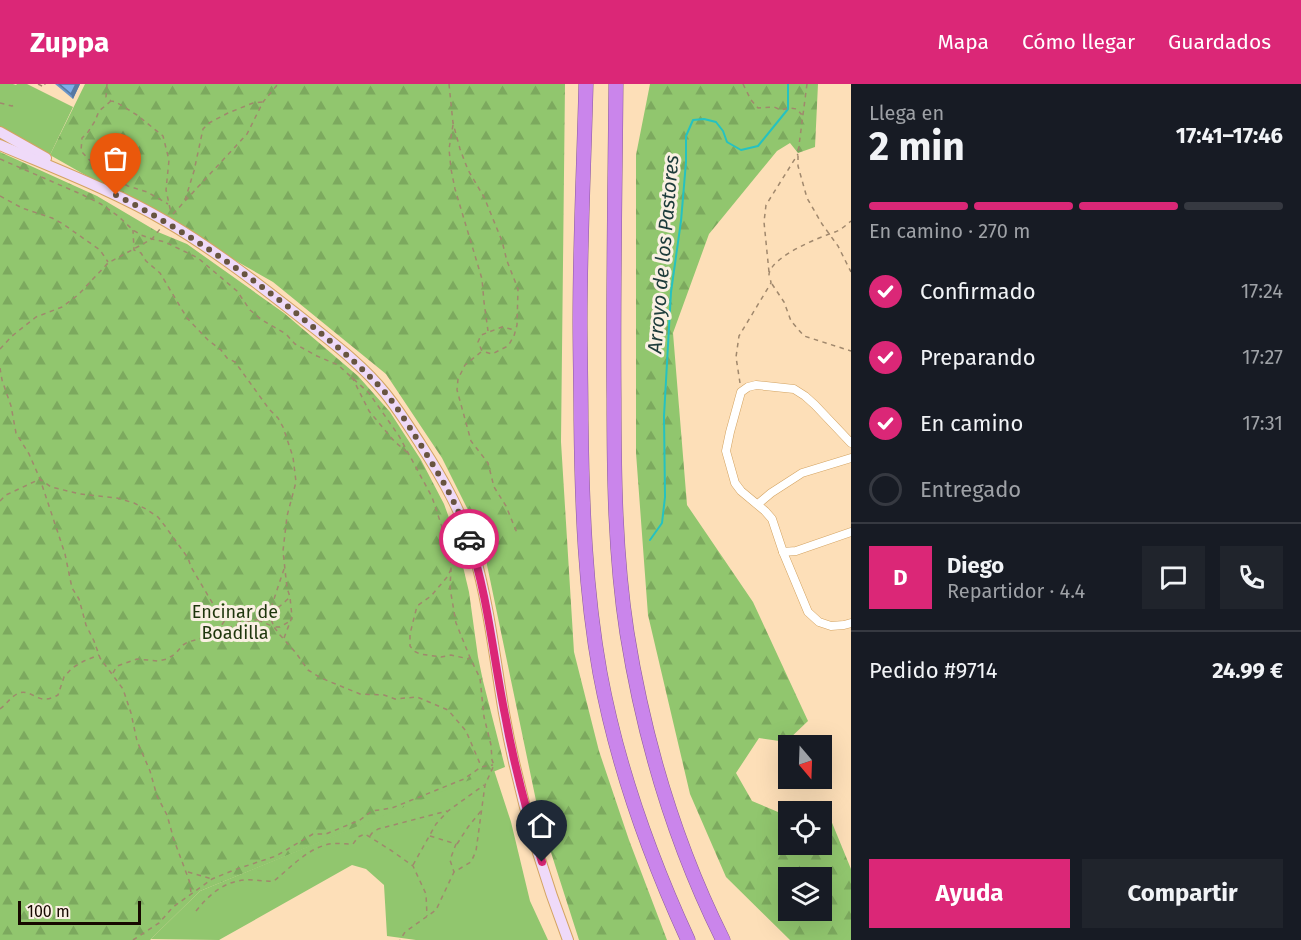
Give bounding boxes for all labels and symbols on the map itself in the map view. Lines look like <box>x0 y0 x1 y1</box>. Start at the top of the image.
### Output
pin <box>90 133 141 195</box>
water label: Arroyo de los Pastores <box>642 154 684 355</box>
courier <box>439 509 499 569</box>
park label: Encinar de Boadilla <box>192 601 278 644</box>
north arrow <box>778 735 832 789</box>
pin <box>516 800 567 862</box>
scale bar <box>18 898 141 926</box>

